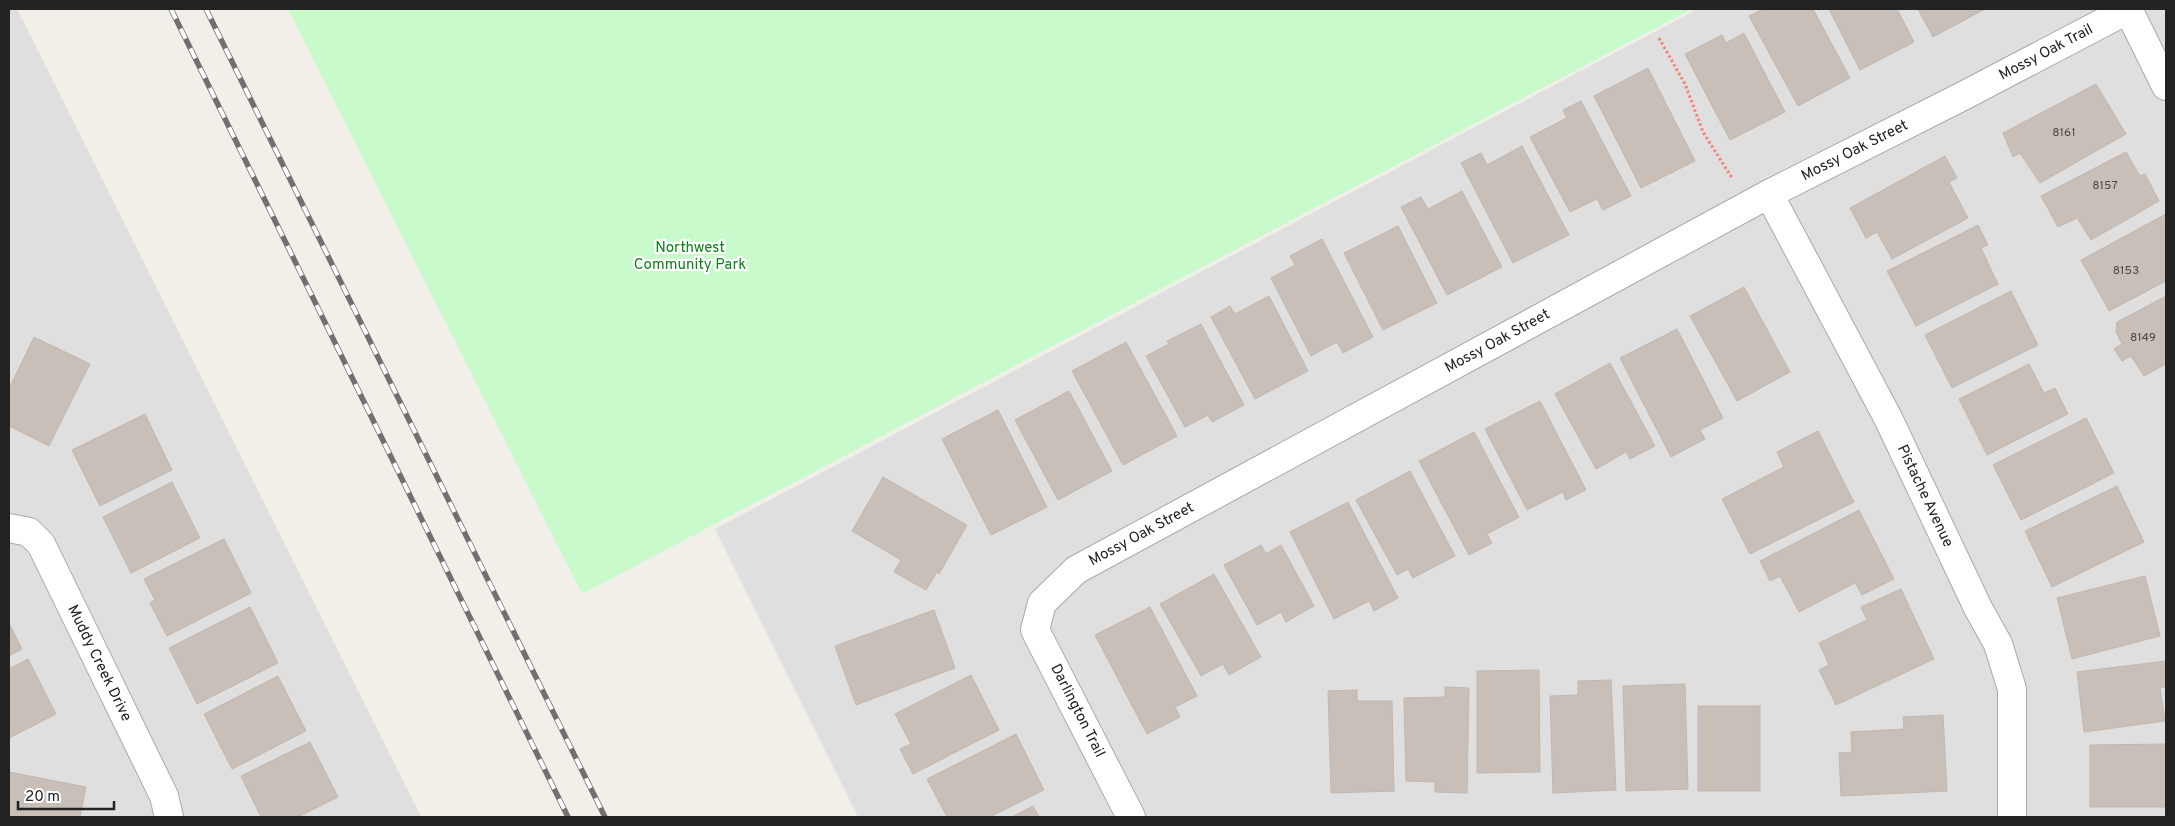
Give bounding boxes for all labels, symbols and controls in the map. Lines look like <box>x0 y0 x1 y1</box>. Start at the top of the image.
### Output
street label: Mossy Oak Trail <box>1996 20 2096 85</box>
street label: Mossy Oak Street <box>1798 116 1911 186</box>
house number: 8161 <box>2052 125 2076 141</box>
house number: 8157 <box>2092 178 2118 194</box>
park label: Northwest Community Park <box>634 239 746 275</box>
house number: 8153 <box>2113 263 2139 279</box>
street label: Mossy Oak Street <box>1442 305 1553 378</box>
house number: 8149 <box>2130 330 2156 346</box>
street label: Pistache Avenue <box>1893 442 1957 550</box>
street label: Mossy Oak Street <box>1086 498 1197 571</box>
street label: Muddy Creek Drive <box>63 602 136 725</box>
street label: Darlington Trail <box>1045 661 1109 761</box>
scale bar <box>18 778 114 810</box>
text: 20 m <box>25 788 60 807</box>

